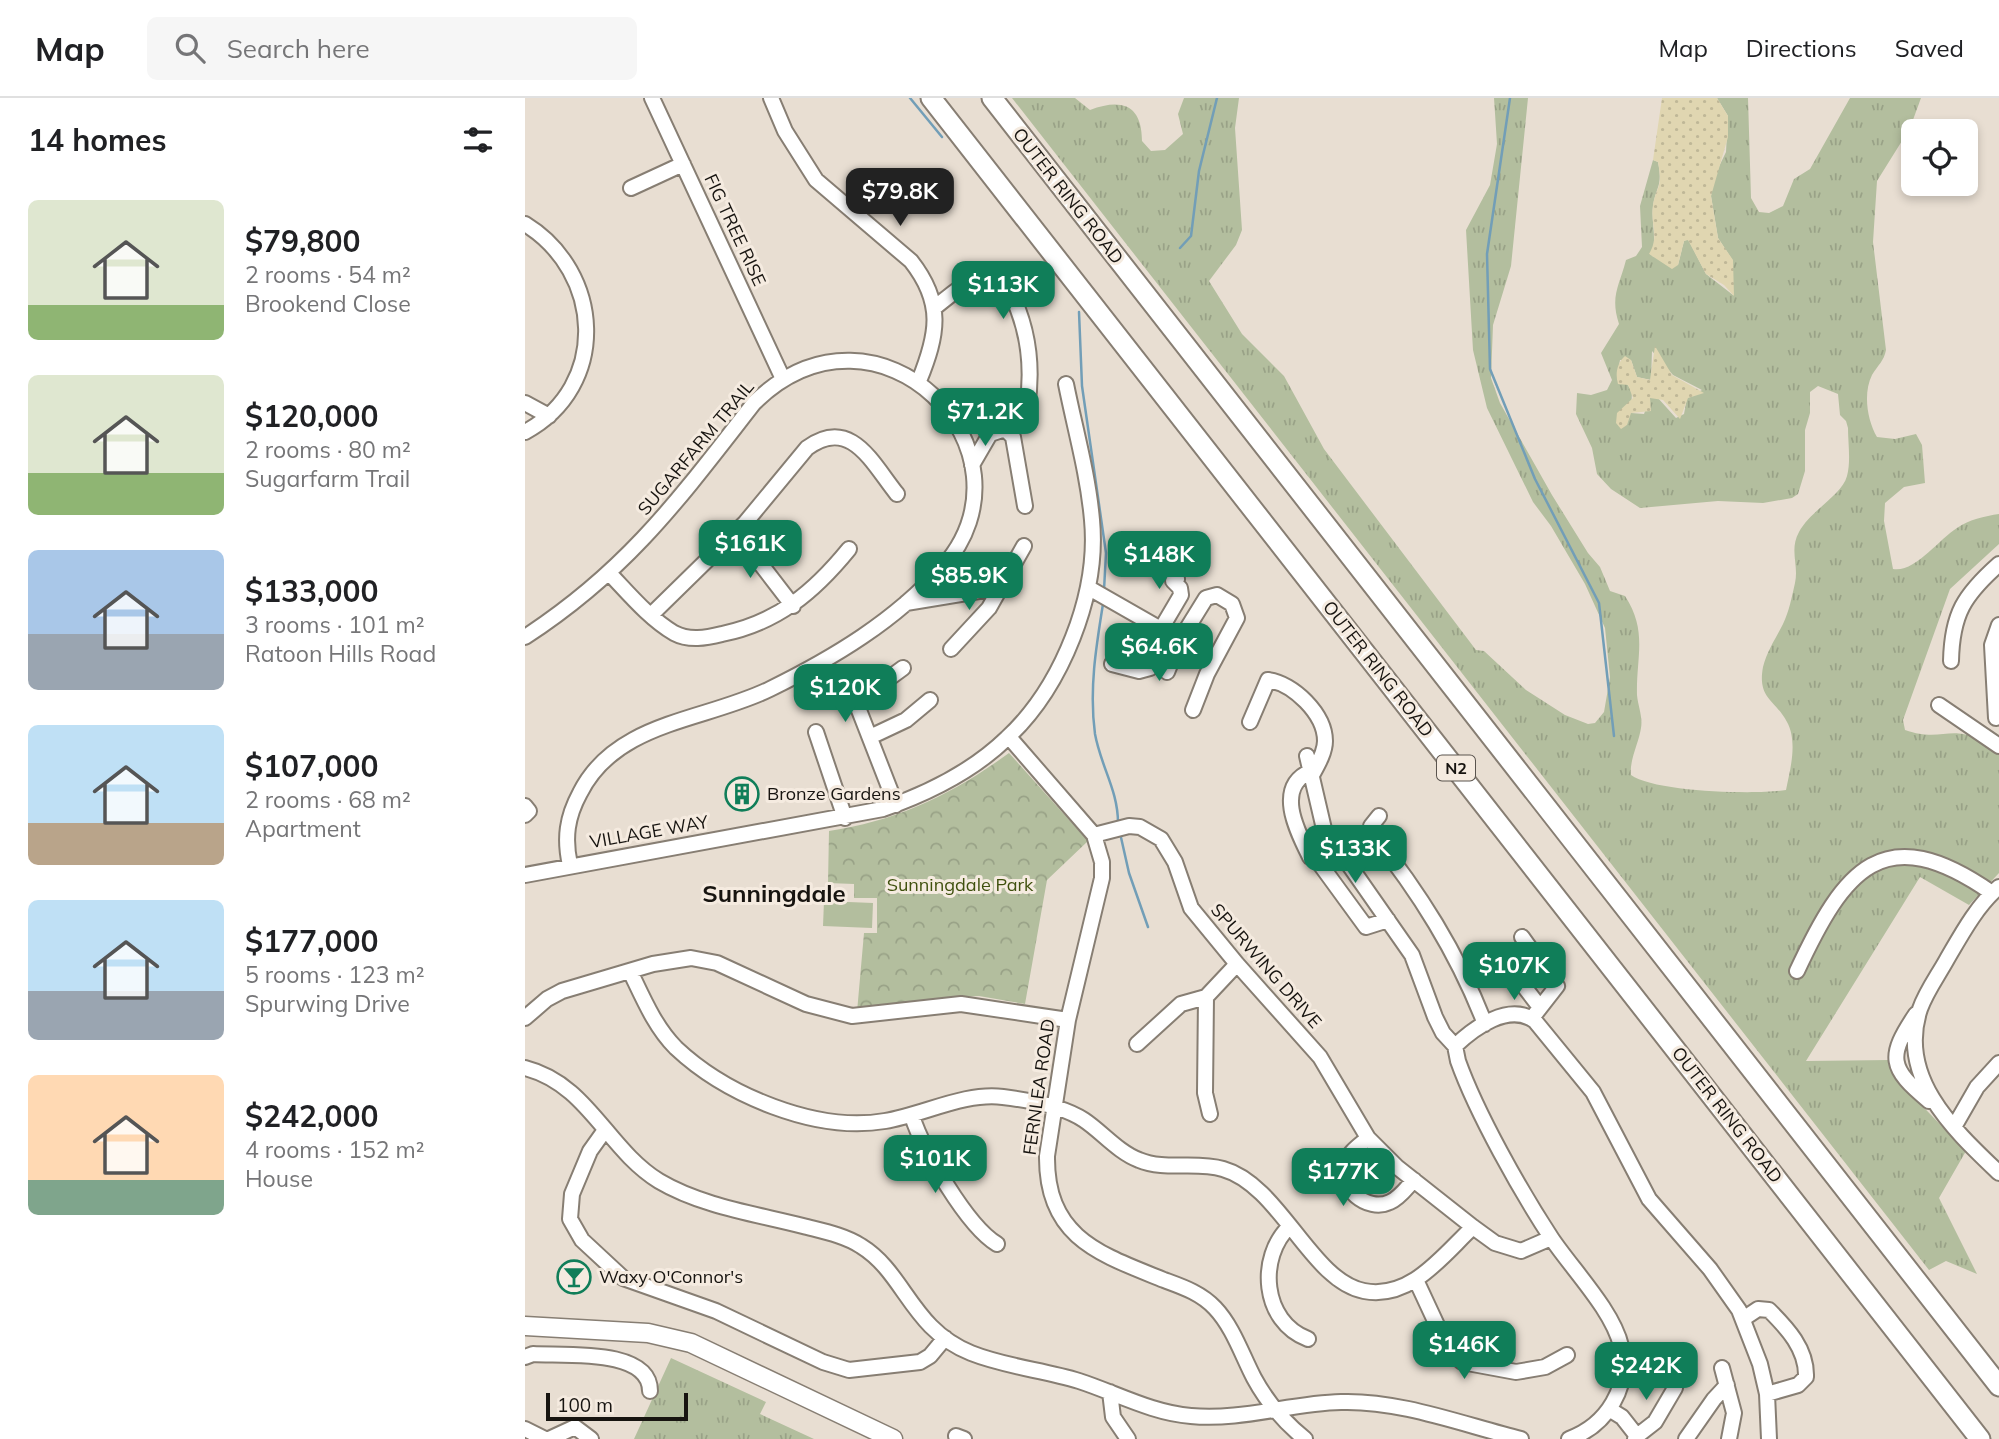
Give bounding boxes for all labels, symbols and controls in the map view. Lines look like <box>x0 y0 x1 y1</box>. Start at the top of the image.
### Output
search box <box>147 17 637 80</box>
text: Map <box>35 28 105 69</box>
icon: search <box>171 29 209 67</box>
text: Search here <box>227 32 370 65</box>
text: Map <box>1658 33 1708 63</box>
text: Directions <box>1746 33 1857 63</box>
text: Saved <box>1895 33 1964 63</box>
map controls <box>1901 119 1978 196</box>
button: locate <box>1901 119 1978 196</box>
text: 14 homes <box>28 121 167 159</box>
icon: filters <box>459 121 497 159</box>
street label: OUTER RING ROAD <box>1008 123 1129 268</box>
pin: $79.8K <box>843 169 957 228</box>
street label: FIG TREE RISE <box>700 170 771 289</box>
text: $79.8K <box>862 176 938 205</box>
text: $79,800 <box>245 222 360 260</box>
icon: home <box>84 228 168 312</box>
text: 2 rooms · 54 m² <box>245 260 411 289</box>
pin: $113K <box>954 262 1052 321</box>
text: $113K <box>968 269 1038 298</box>
text: Brookend Close <box>245 289 411 318</box>
street label: SUGARFARM TRAIL <box>633 375 759 520</box>
pin: $71.2K <box>928 388 1042 448</box>
text: $71.2K <box>947 396 1023 425</box>
text: $120,000 <box>245 397 378 435</box>
icon: home <box>84 403 168 487</box>
text: 2 rooms · 80 m² <box>245 435 411 464</box>
text: Sugarfarm Trail <box>245 464 410 493</box>
pin: $161K <box>701 520 799 580</box>
text: $161K <box>715 528 785 557</box>
pin: $148K <box>1110 532 1208 591</box>
text: $148K <box>1124 539 1194 568</box>
pin: $85.9K <box>912 552 1026 612</box>
text: $85.9K <box>931 560 1007 589</box>
text: $133,000 <box>245 572 378 610</box>
icon: home <box>84 578 168 662</box>
street label: OUTER RING ROAD <box>1318 596 1439 741</box>
text: 3 rooms · 101 m² <box>245 610 425 639</box>
pin: $64.6K <box>1102 624 1216 683</box>
text: $64.6K <box>1121 631 1197 660</box>
text: Ratoon Hills Road <box>245 639 436 668</box>
pin: $120K <box>796 664 894 724</box>
text: $120K <box>810 672 880 701</box>
text: $107,000 <box>245 747 378 785</box>
icon: home <box>84 753 168 837</box>
road number: N2 <box>1437 755 1475 780</box>
building icon: Bronze Gardens <box>723 775 761 813</box>
place label: Bronze Gardens <box>767 782 901 805</box>
text: 2 rooms · 68 m² <box>245 785 411 814</box>
street label: VILLAGE WAY <box>588 810 711 853</box>
text: Apartment <box>245 814 361 843</box>
pin: $133K <box>1306 826 1404 885</box>
text: $133K <box>1320 833 1390 862</box>
park label: Sunningdale Park <box>887 873 1034 896</box>
district label: Sunningdale <box>702 878 846 908</box>
street label: SPURWING DRIVE <box>1206 898 1327 1033</box>
text: $177,000 <box>245 922 378 960</box>
icon: home <box>84 928 168 1012</box>
pin: $107K <box>1465 942 1563 1002</box>
text: $107K <box>1479 950 1549 979</box>
text: 5 rooms · 123 m² <box>245 960 425 989</box>
text: Spurwing Drive <box>245 989 410 1018</box>
street label: FERNLEA ROAD <box>1018 1017 1059 1157</box>
street label: OUTER RING ROAD <box>1667 1042 1788 1187</box>
text: $242,000 <box>245 1097 378 1135</box>
icon: home <box>84 1103 168 1187</box>
text: 4 rooms · 152 m² <box>245 1135 425 1164</box>
pin: $101K <box>886 1136 984 1195</box>
text: $101K <box>900 1143 970 1172</box>
pin: $177K <box>1294 1148 1392 1208</box>
text: $177K <box>1308 1156 1378 1185</box>
text: House <box>245 1164 313 1193</box>
bar icon: Waxy O'Connor's <box>555 1258 593 1296</box>
place label: Waxy O'Connor's <box>599 1265 743 1288</box>
pin: $146K <box>1415 1322 1513 1381</box>
text: $146K <box>1429 1329 1499 1358</box>
pin: $242K <box>1597 1342 1695 1402</box>
text: $242K <box>1611 1350 1681 1379</box>
scale bar <box>546 1390 688 1422</box>
text: 100 m <box>557 1393 613 1417</box>

